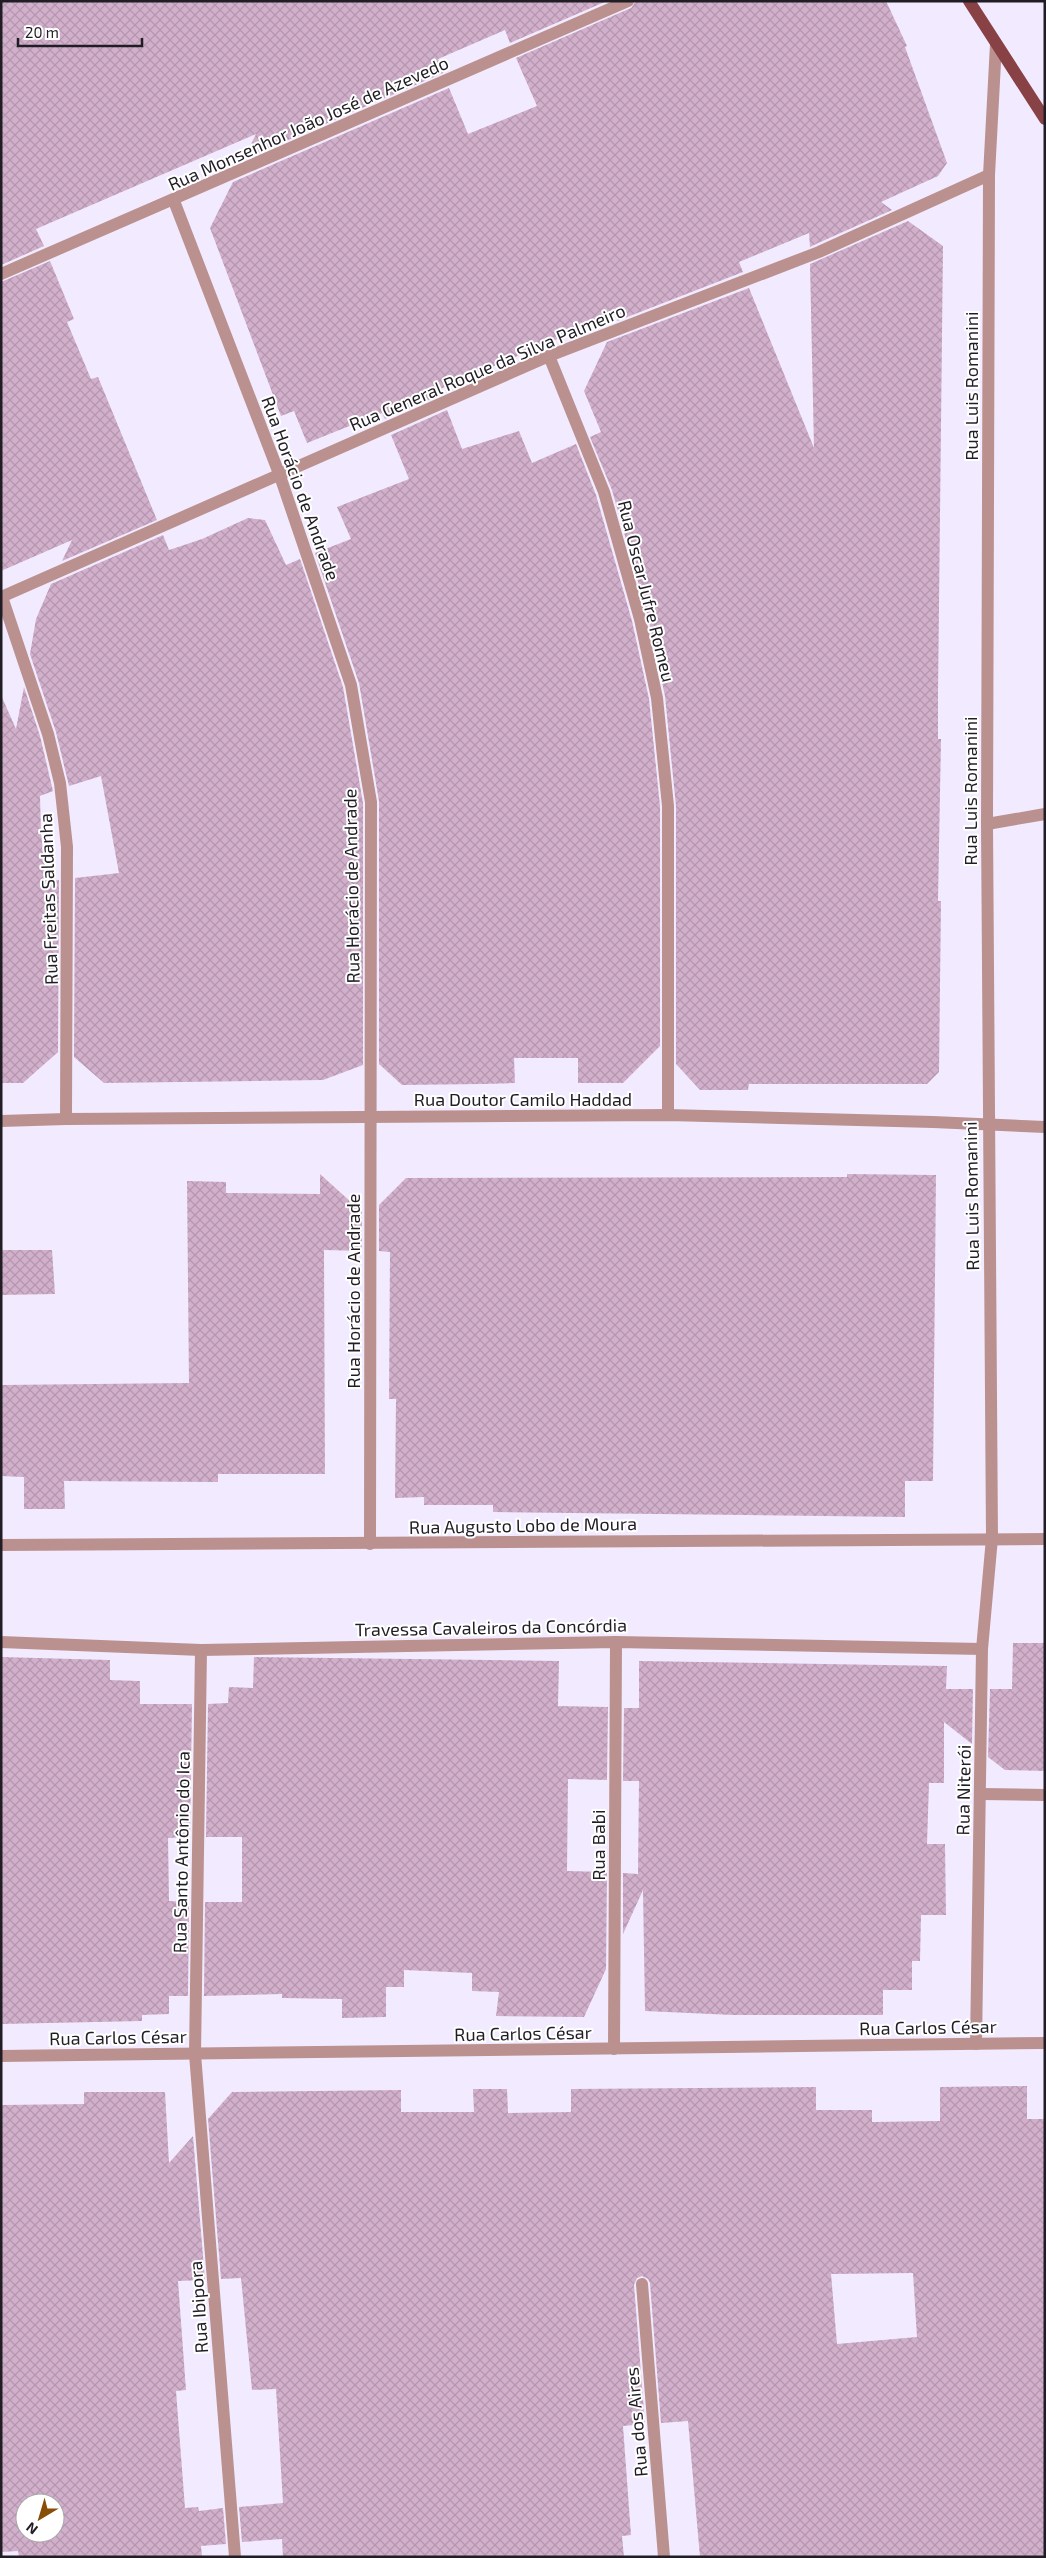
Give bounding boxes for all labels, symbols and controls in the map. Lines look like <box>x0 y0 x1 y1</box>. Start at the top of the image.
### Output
scale bar <box>18 15 141 47</box>
text: 20 m <box>25 23 59 41</box>
street label: Rua Monsenhor João José de Azevedo <box>164 51 452 195</box>
street label: Rua General Roque da Silva Palmeiro <box>346 299 628 435</box>
street label: Rua Luis Romanini <box>960 311 982 461</box>
street label: Rua Horácio de Andrade <box>257 393 345 583</box>
street label: Rua Oscar Jufre Romeu <box>614 498 680 684</box>
street label: Rua Luis Romanini <box>959 716 981 866</box>
street label: Rua Horácio de Andrade <box>338 788 364 984</box>
street label: Rua Freitas Saldanha <box>34 813 62 985</box>
street label: Rua Doutor Camilo Haddad <box>414 1088 632 1110</box>
street label: Rua Luis Romanini <box>959 1121 983 1271</box>
street label: Rua Horácio de Andrade <box>342 1194 364 1388</box>
street label: Rua Augusto Lobo de Moura <box>409 1512 637 1538</box>
street label: Travessa Cavaleiros da Concórdia <box>355 1614 627 1640</box>
street label: Rua Niterói <box>951 1744 975 1836</box>
street label: Rua Santo Antônio do Ica <box>168 1751 194 1953</box>
street label: Rua Babi <box>587 1809 609 1881</box>
street label: Rua Carlos César <box>859 2015 997 2039</box>
street label: Rua Carlos César <box>454 2021 592 2045</box>
street label: Rua Carlos César <box>49 2025 187 2049</box>
street label: Rua Ibipora <box>184 2260 212 2354</box>
street label: Rua dos Aires <box>620 2366 652 2478</box>
north arrow <box>15 2493 65 2543</box>
text: N <box>22 2519 41 2538</box>

